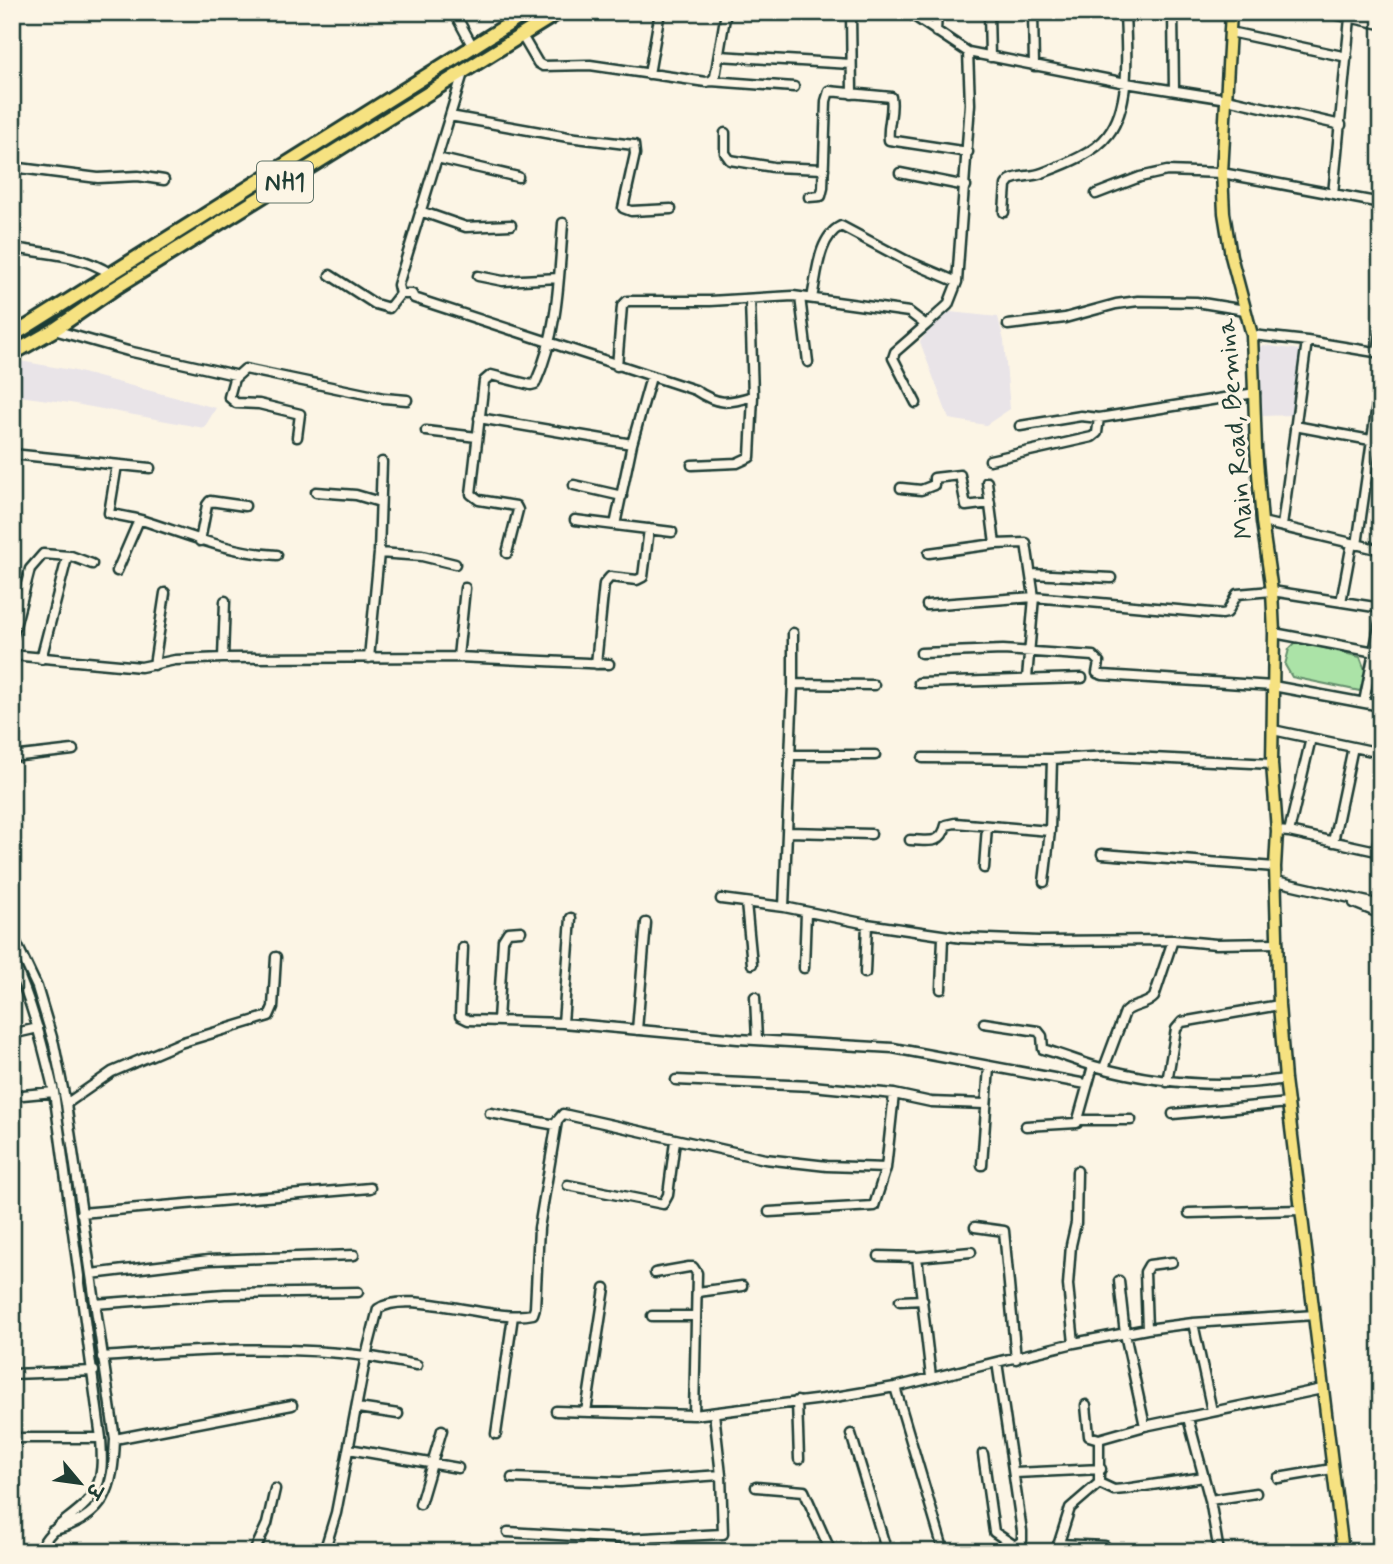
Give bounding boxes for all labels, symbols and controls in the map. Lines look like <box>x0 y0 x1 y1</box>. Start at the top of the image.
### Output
road number: NH1 <box>257 162 313 202</box>
street label: Main Road, Bemina <box>1209 317 1263 541</box>
north arrow <box>46 1448 116 1518</box>
text: उ <box>78 1477 109 1504</box>

